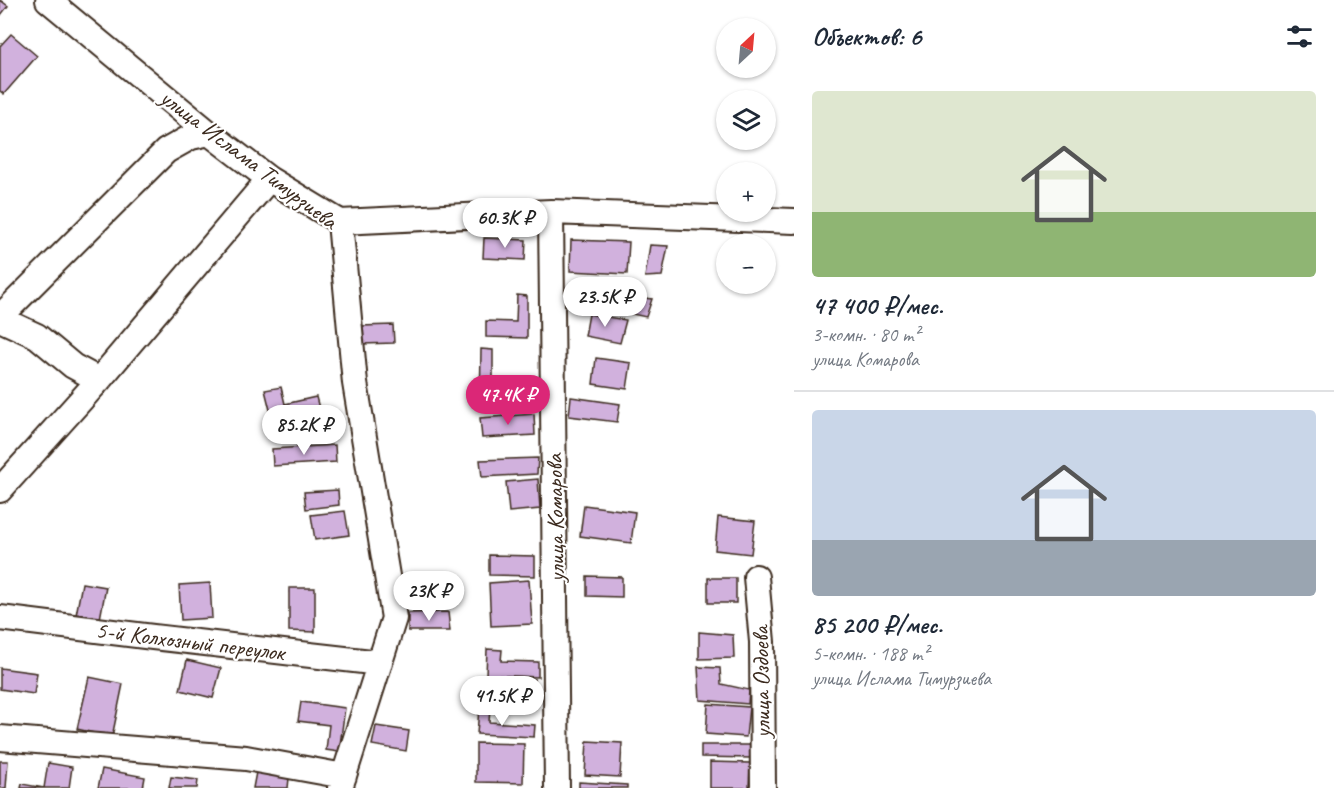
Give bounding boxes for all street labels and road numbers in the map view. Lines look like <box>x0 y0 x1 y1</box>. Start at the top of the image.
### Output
street label: улица Ислама Тимурзиева <box>153 81 345 236</box>
street label: улица Комарова <box>539 452 571 584</box>
street label: 5-й Колхозный переулок <box>94 615 288 668</box>
street label: улица Оздоева <box>745 624 777 740</box>

